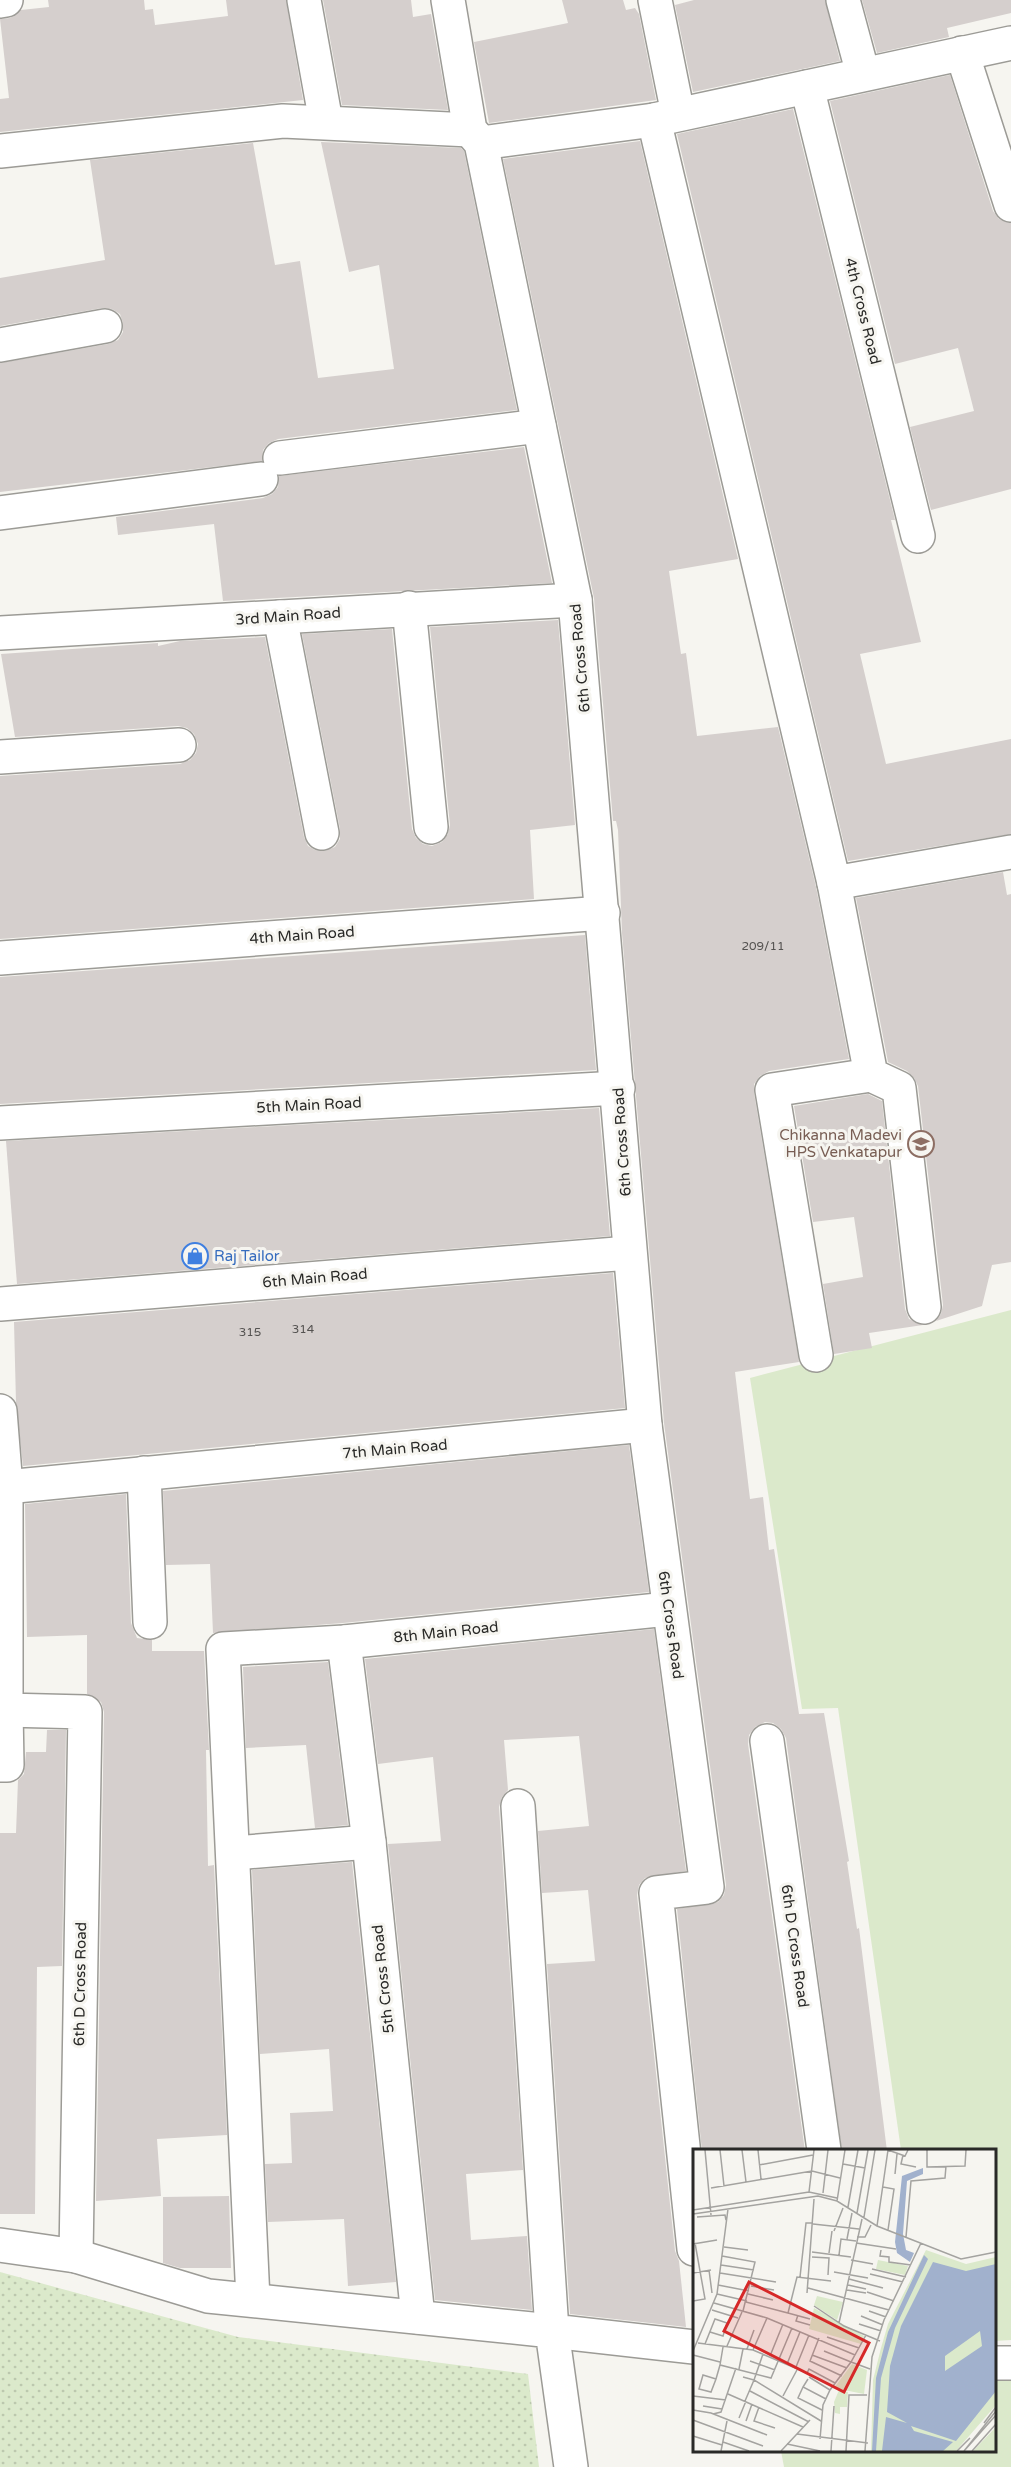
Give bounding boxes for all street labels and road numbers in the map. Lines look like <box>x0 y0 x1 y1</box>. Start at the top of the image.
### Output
street label: 4th Cross Road <box>841 256 885 366</box>
street label: 3rd Main Road <box>235 603 341 629</box>
street label: 6th Cross Road <box>566 603 594 713</box>
street label: 4th Main Road <box>249 922 355 948</box>
street label: 6th Cross Road <box>609 1087 635 1197</box>
street label: 5th Main Road <box>256 1093 362 1117</box>
street label: 6th Main Road <box>262 1264 368 1292</box>
street label: 7th Main Road <box>342 1435 448 1463</box>
street label: 6th Cross Road <box>654 1570 688 1680</box>
street label: 8th Main Road <box>393 1618 499 1646</box>
street label: 6th D Cross Road <box>777 1883 813 2009</box>
street label: 6th D Cross Road <box>70 1922 90 2046</box>
street label: 5th Cross Road <box>368 1924 398 2034</box>

